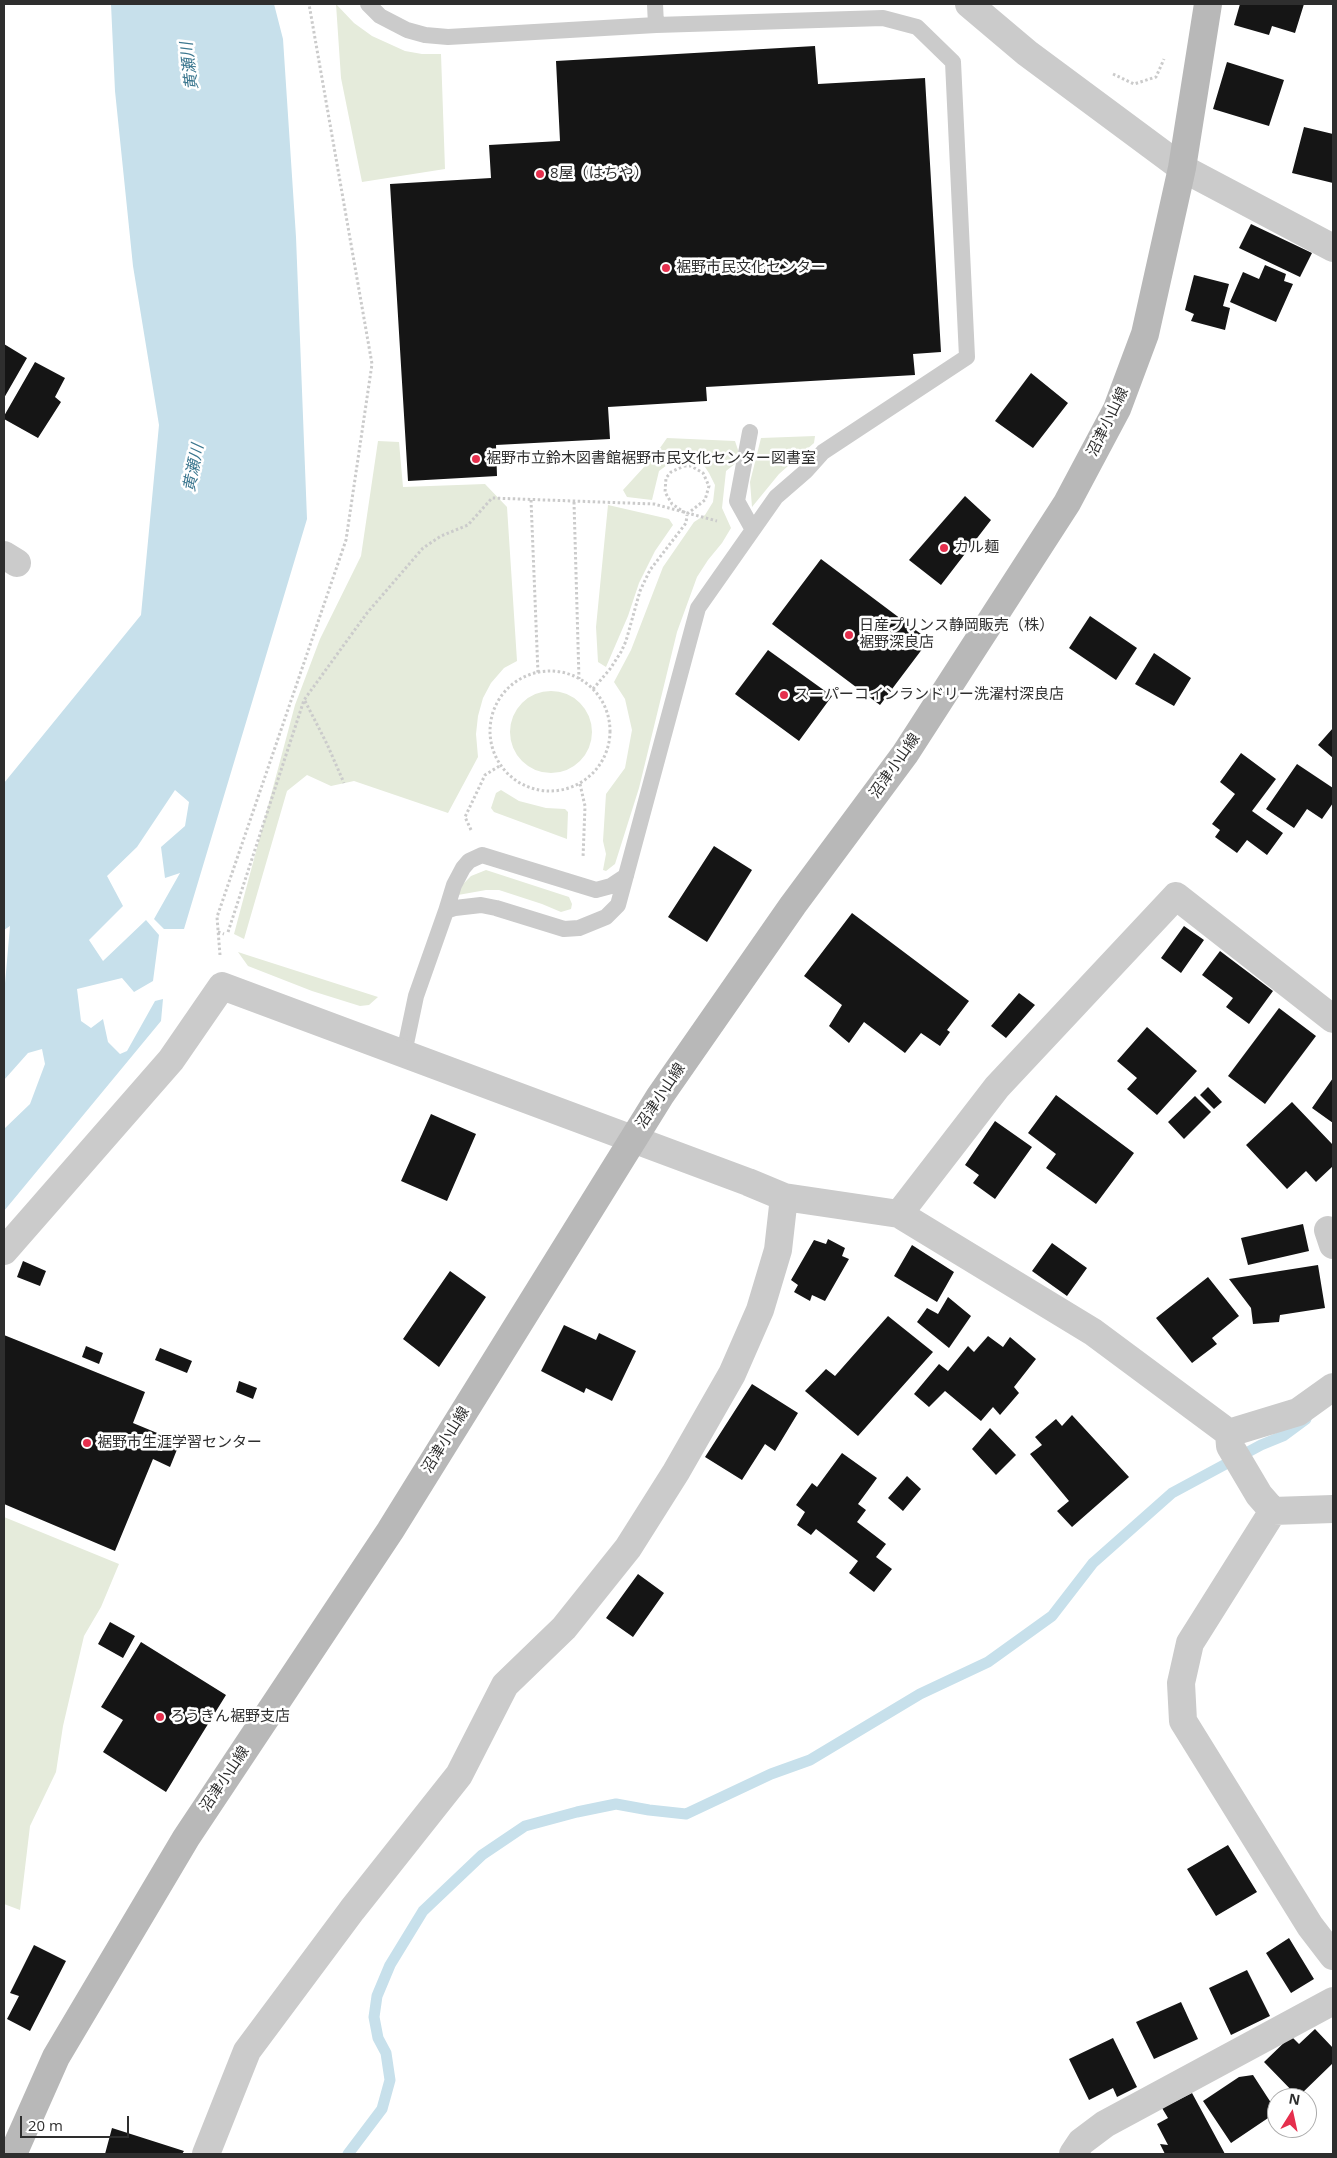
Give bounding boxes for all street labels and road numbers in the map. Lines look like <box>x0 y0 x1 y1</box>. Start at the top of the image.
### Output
street label: 沼津小山線 <box>1083 384 1133 460</box>
street label: 沼津小山線 <box>866 730 924 802</box>
street label: 沼津小山線 <box>633 1060 689 1132</box>
street label: 沼津小山線 <box>418 1403 474 1477</box>
street label: 沼津小山線 <box>197 1743 253 1815</box>

